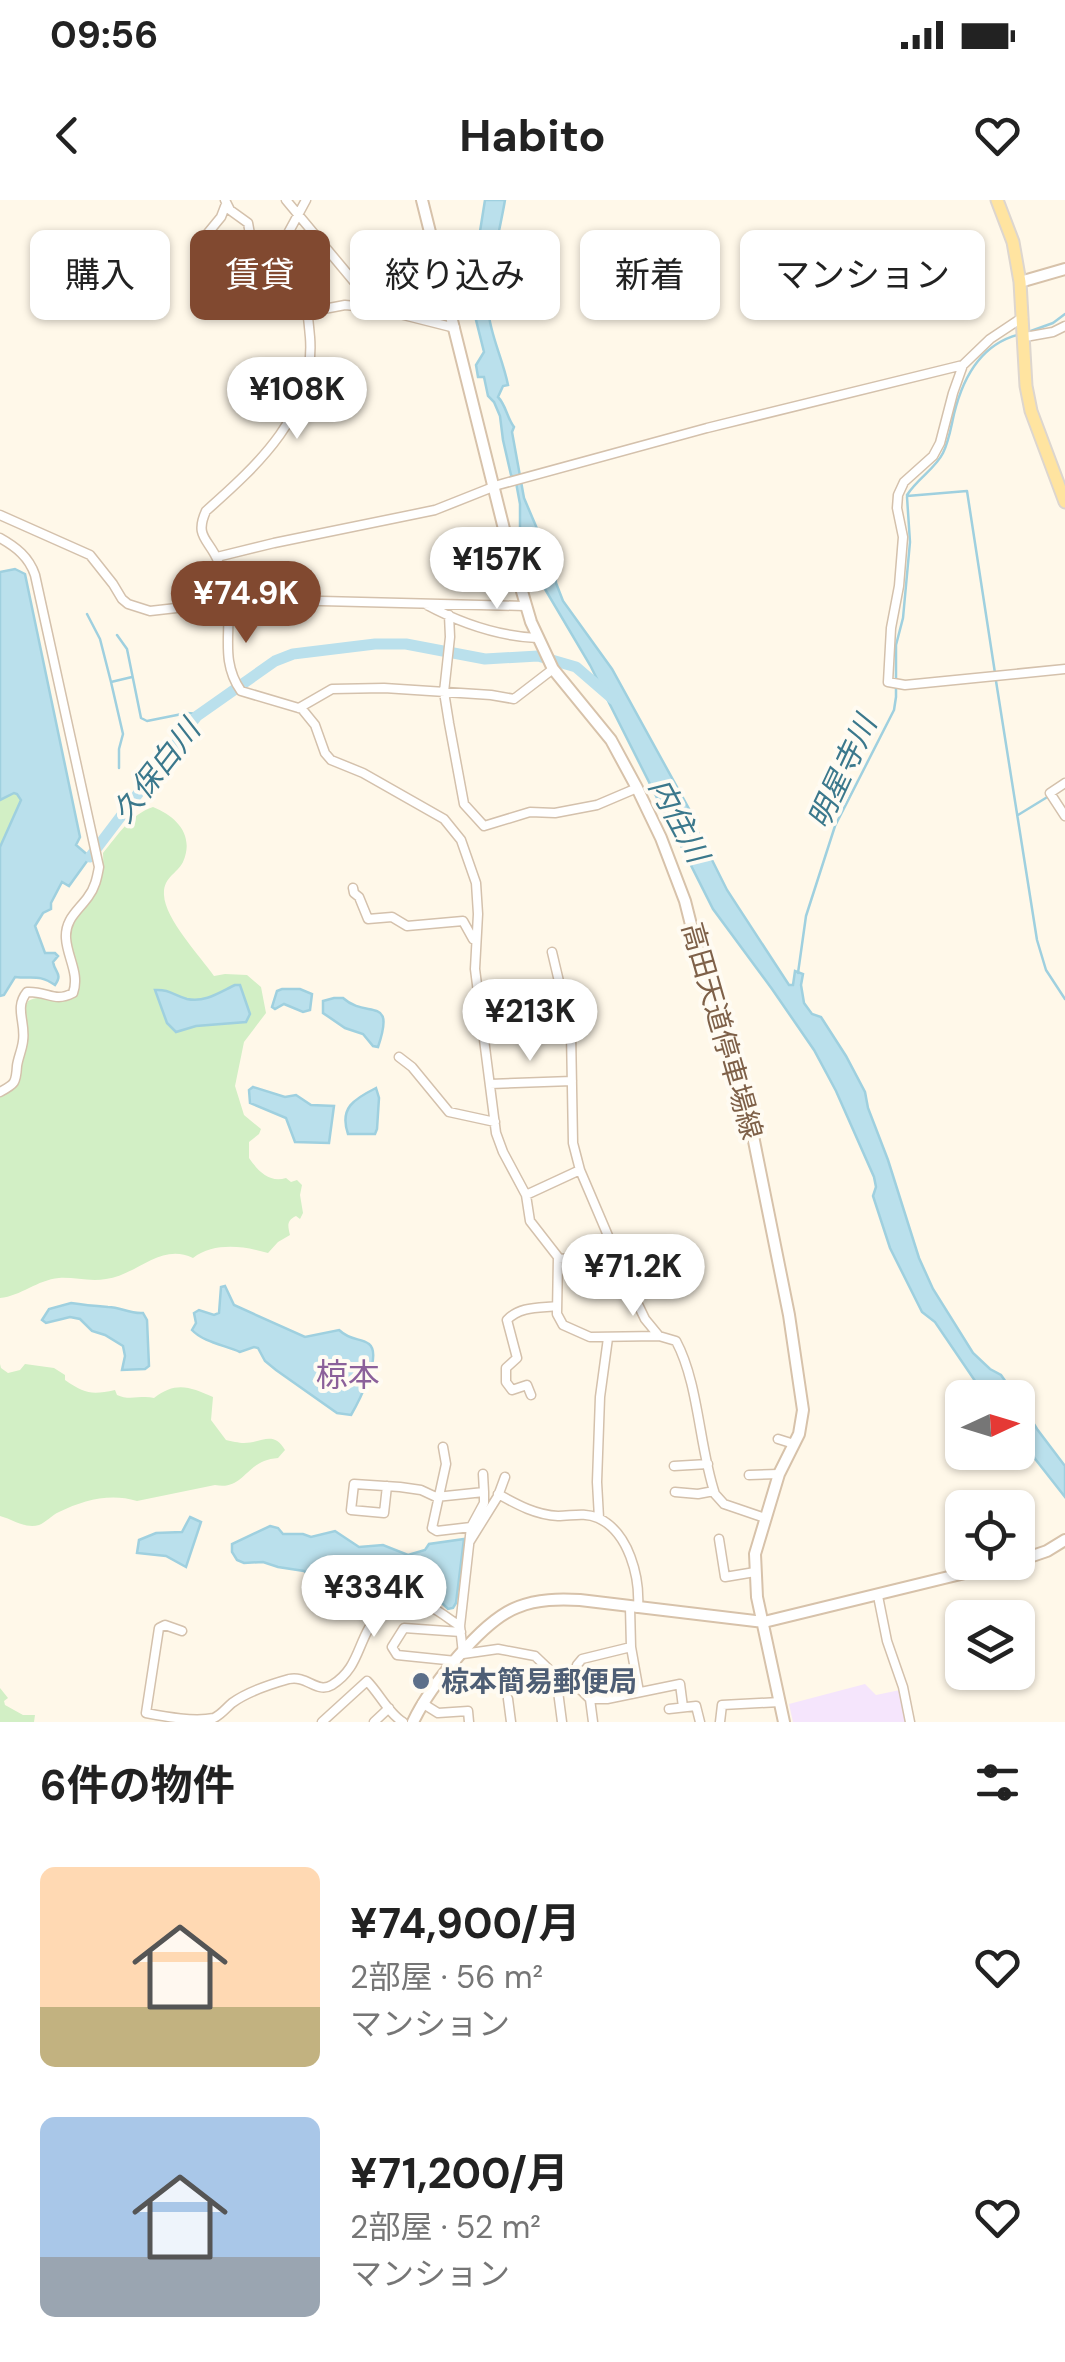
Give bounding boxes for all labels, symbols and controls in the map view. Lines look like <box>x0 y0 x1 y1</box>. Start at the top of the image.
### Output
text: 09:56 <box>50 10 158 60</box>
text: Habito <box>459 106 606 165</box>
icon: back <box>40 108 95 163</box>
icon: heart <box>970 108 1025 163</box>
chip: 購入 <box>30 230 170 320</box>
chip: 賃貸 <box>190 230 330 320</box>
chip: 絞り込み <box>350 230 560 320</box>
chip: 新着 <box>580 230 720 320</box>
chip: マンション <box>740 230 985 320</box>
pin: ¥108K <box>227 357 367 442</box>
text: ¥108K <box>249 368 345 410</box>
pin: ¥157K <box>427 527 567 612</box>
text: ¥157K <box>452 538 542 580</box>
pin: ¥74.9K <box>165 561 327 646</box>
text: ¥74.9K <box>193 572 299 614</box>
water label: 明星寺川 <box>799 707 886 835</box>
water label: 久保白川 <box>104 709 210 830</box>
water label: 内住川 <box>641 771 719 872</box>
street label: 高田天道停車場線 <box>673 918 771 1144</box>
pin: ¥213K <box>460 979 600 1064</box>
text: ¥213K <box>484 990 576 1032</box>
pin: ¥71.2K <box>552 1234 714 1319</box>
text: ¥71.2K <box>584 1245 682 1287</box>
district label: 椋本 <box>316 1354 380 1396</box>
north arrow <box>945 1380 1035 1470</box>
map controls <box>945 1380 1035 1690</box>
button: locate <box>945 1490 1035 1580</box>
pin: ¥334K <box>304 1555 444 1640</box>
text: ¥334K <box>323 1566 425 1608</box>
button: layers <box>945 1600 1035 1690</box>
place label: 椋本簡易郵便局 <box>441 1663 637 1700</box>
marker: 椋本簡易郵便局 <box>410 1670 432 1692</box>
icon: filters <box>970 1755 1025 1810</box>
text: 6件の物件 <box>40 1758 235 1813</box>
text: ¥74,900/月 <box>350 1896 580 1951</box>
icon: home <box>120 1907 240 2027</box>
icon: heart <box>970 1940 1025 1995</box>
text: 2部屋 · 56 m² <box>350 1956 543 1998</box>
text: マンション <box>350 2003 510 2045</box>
text: ¥71,200/月 <box>350 2146 569 2201</box>
icon: home <box>120 2157 240 2277</box>
icon: heart <box>970 2190 1025 2245</box>
text: 2部屋 · 52 m² <box>350 2206 541 2248</box>
text: マンション <box>350 2253 510 2295</box>

